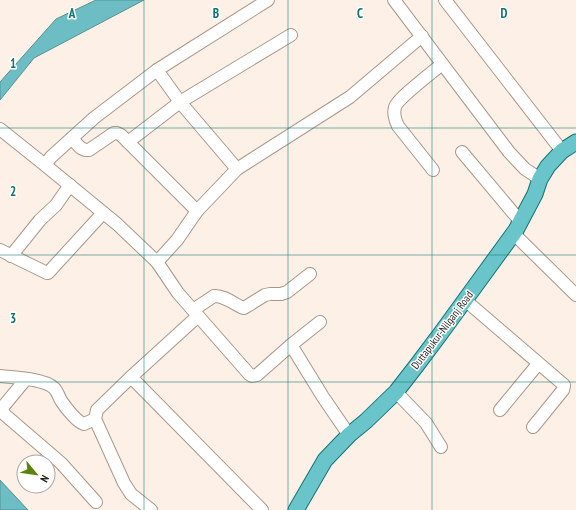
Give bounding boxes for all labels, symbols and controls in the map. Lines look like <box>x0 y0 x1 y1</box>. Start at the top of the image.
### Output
text: A <box>68 5 76 22</box>
text: B <box>213 5 219 22</box>
text: C <box>357 5 363 22</box>
text: D <box>501 5 508 22</box>
text: 1 <box>10 55 16 72</box>
text: 2 <box>10 183 16 200</box>
street label: Duttapukur-Nilganj Road <box>408 288 476 372</box>
text: 3 <box>10 310 16 327</box>
north arrow <box>16 454 56 494</box>
text: N <box>37 473 52 485</box>

